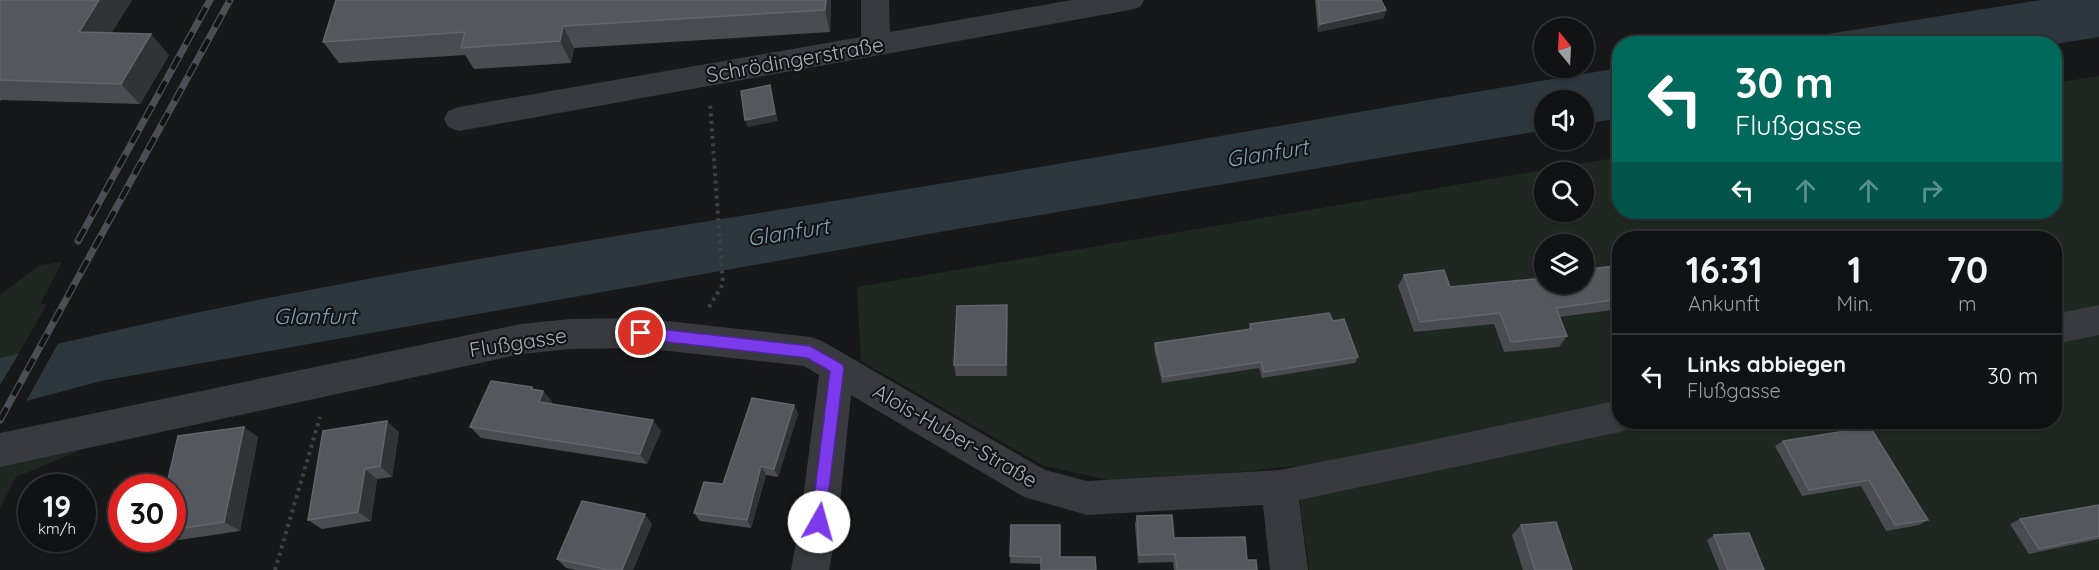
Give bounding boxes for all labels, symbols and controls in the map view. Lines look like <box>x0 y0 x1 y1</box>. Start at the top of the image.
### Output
north arrow <box>1534 18 1594 78</box>
map controls <box>1534 18 1594 294</box>
street label: Schrödingerstraße <box>704 31 885 87</box>
text: 30 m <box>1735 56 1834 109</box>
icon: left <box>1636 60 1714 138</box>
button: sound <box>1534 90 1594 150</box>
text: Flußgasse <box>1735 108 1862 142</box>
water label: Glanfurt <box>1224 132 1313 173</box>
button: search <box>1534 162 1594 222</box>
icon: left <box>1726 174 1759 207</box>
icon: ahead <box>1789 174 1822 207</box>
icon: ahead <box>1852 174 1885 207</box>
icon: right <box>1915 174 1948 207</box>
water label: Glanfurt <box>745 211 834 252</box>
button: layers <box>1534 234 1594 294</box>
text: 16:31 <box>1686 247 1763 292</box>
text: 1 <box>1848 247 1862 292</box>
text: 70 <box>1946 247 1988 292</box>
text: Ankunft <box>1688 291 1760 316</box>
text: Min. <box>1837 291 1873 316</box>
text: m <box>1958 291 1976 316</box>
water label: Glanfurt <box>274 302 359 330</box>
pin <box>615 307 666 358</box>
icon: arrive <box>624 316 657 349</box>
street label: Flußgasse <box>467 321 569 363</box>
text: Links abbiegen <box>1687 350 1846 378</box>
icon: left <box>1636 360 1669 393</box>
text: 30 m <box>1987 362 2038 390</box>
street label: Alois-Huber-Straße <box>869 378 1042 493</box>
text: Flußgasse <box>1687 378 1781 403</box>
speed limit sign: 30 <box>108 474 186 552</box>
text: 19 <box>43 487 71 525</box>
position arrow <box>787 490 851 554</box>
text: km/h <box>38 519 76 538</box>

